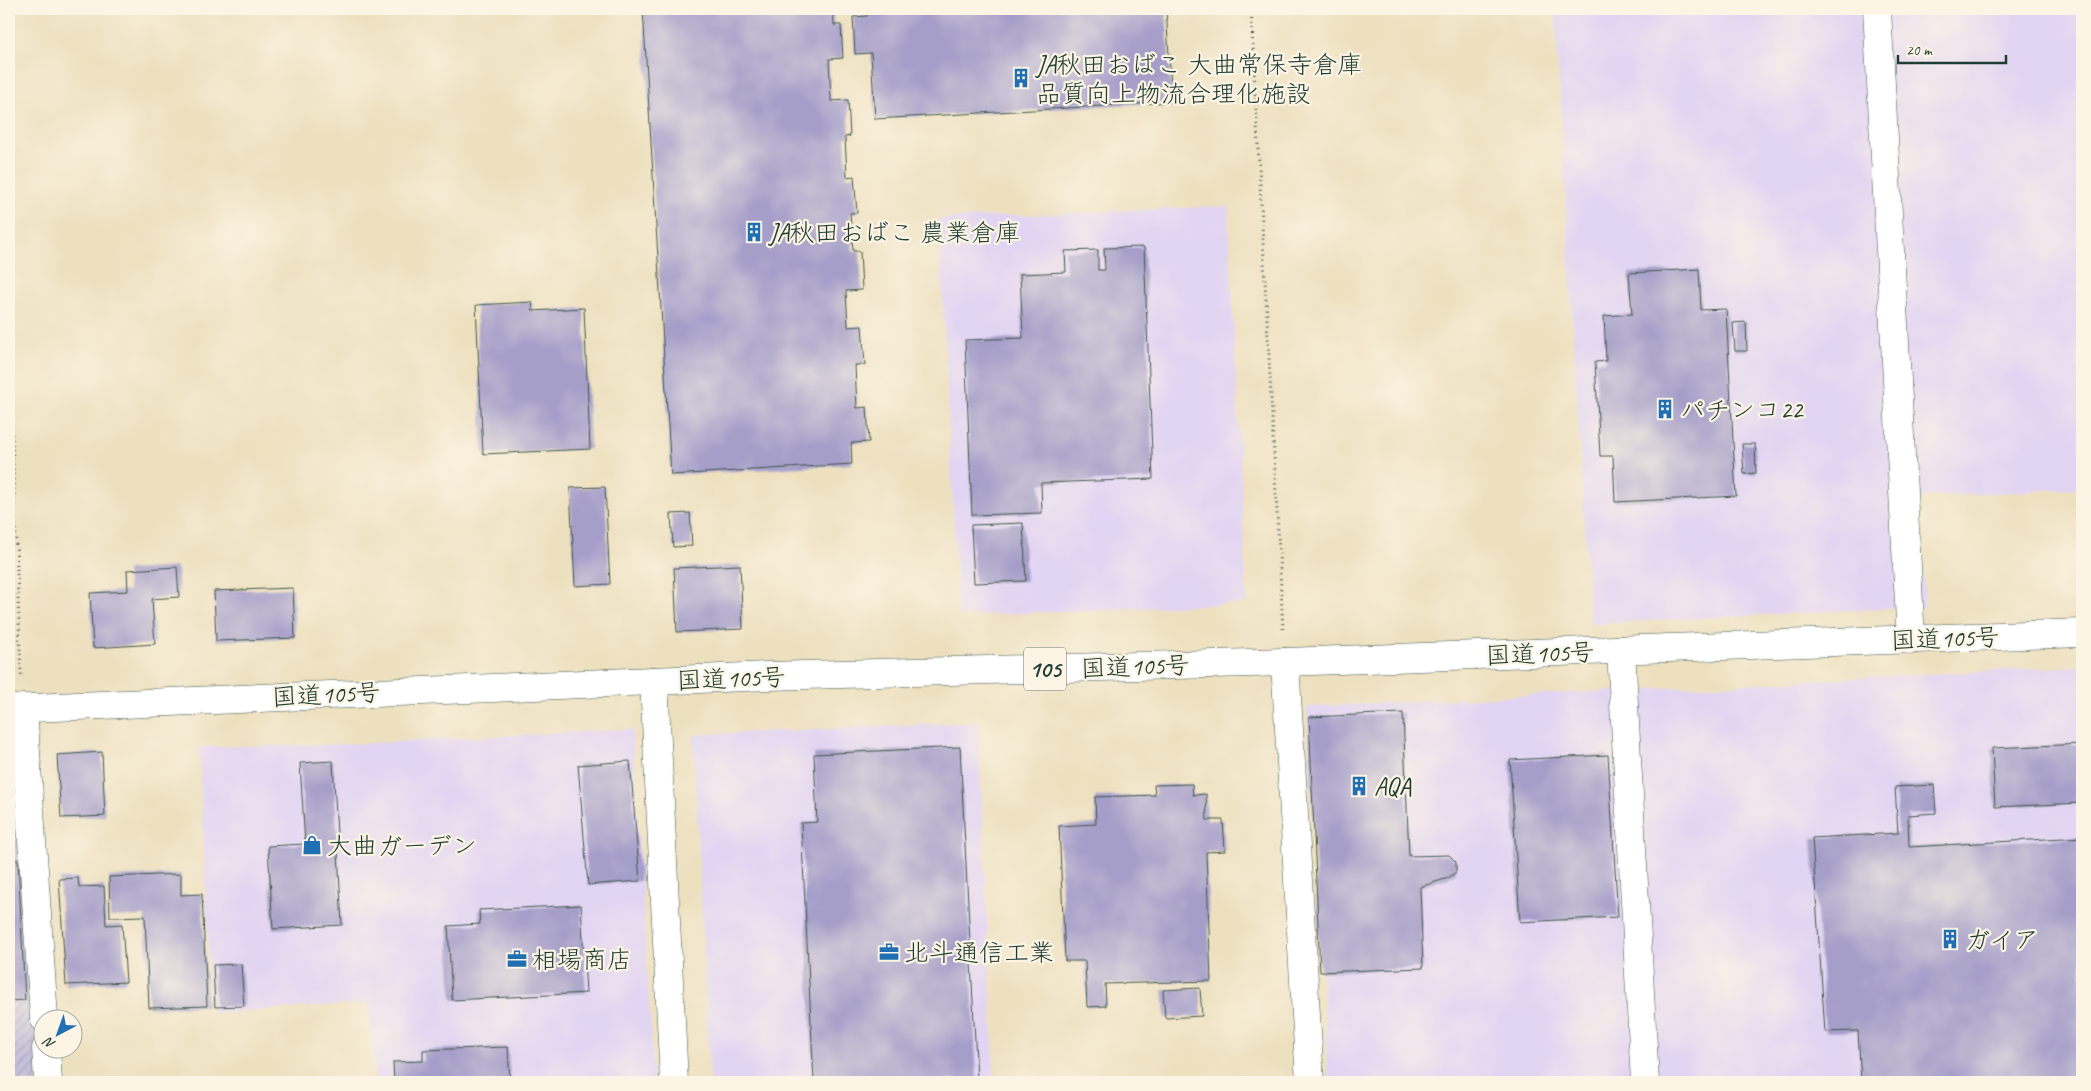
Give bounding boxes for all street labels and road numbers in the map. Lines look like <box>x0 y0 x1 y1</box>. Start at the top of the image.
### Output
street label: 国道105号 <box>1890 621 2000 657</box>
street label: 国道105号 <box>1485 636 1595 672</box>
road number: 105 <box>1024 648 1066 691</box>
street label: 国道105号 <box>1080 649 1190 685</box>
street label: 国道105号 <box>676 661 786 697</box>
street label: 国道105号 <box>271 676 381 714</box>

